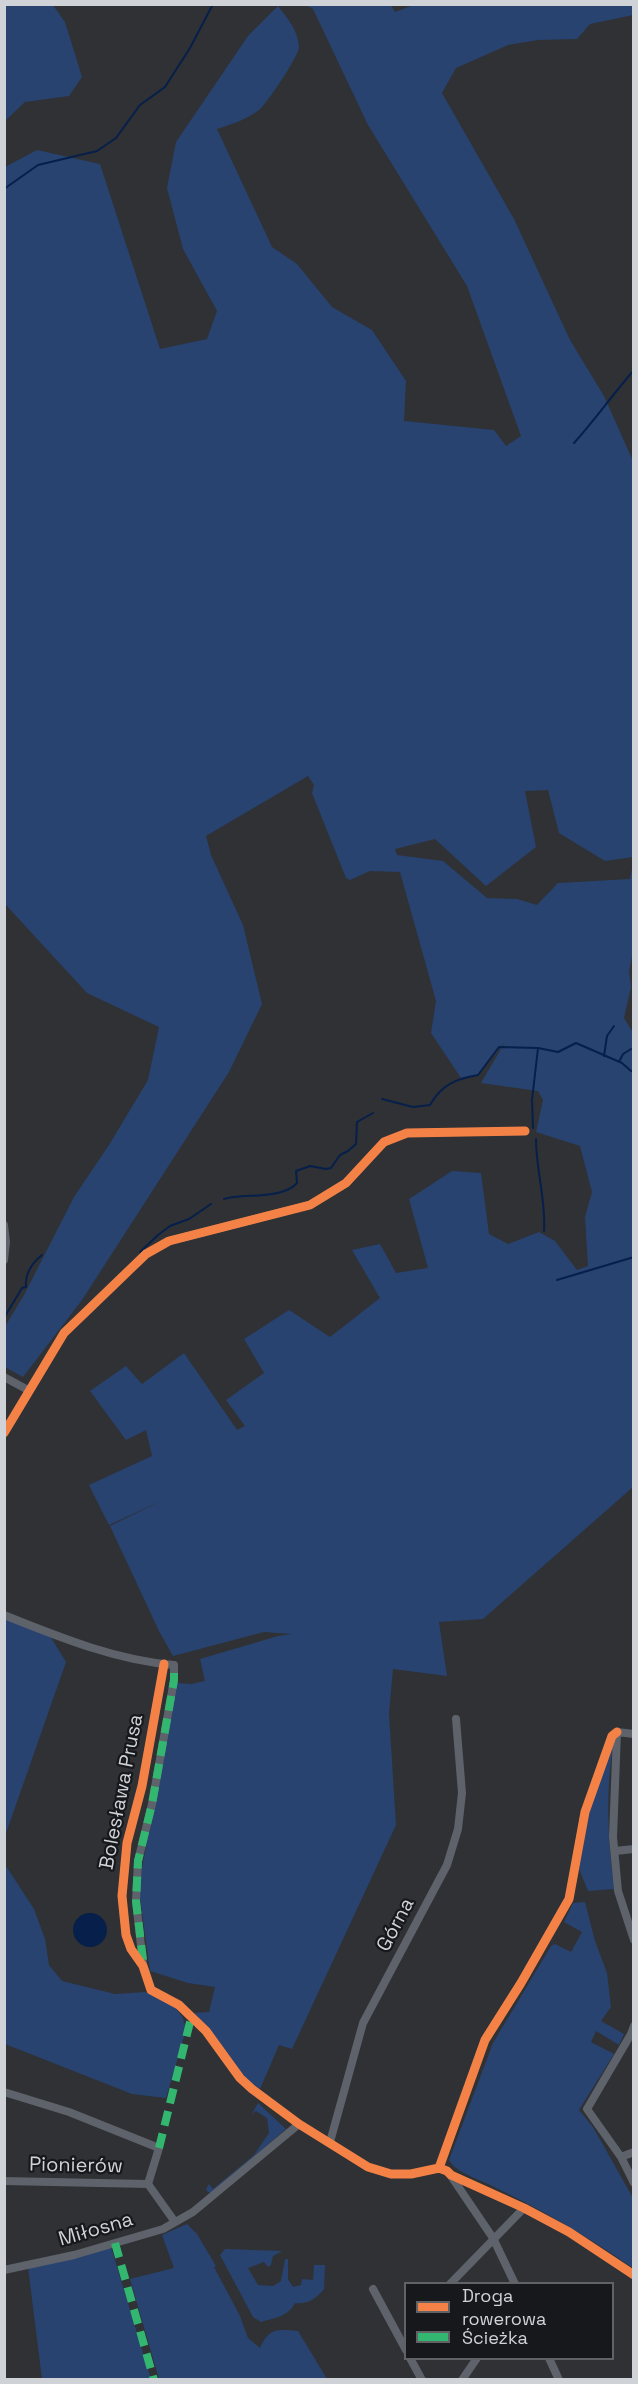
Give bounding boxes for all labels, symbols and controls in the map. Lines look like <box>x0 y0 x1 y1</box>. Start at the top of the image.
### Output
street label: Bolesława Prusa <box>95 1712 149 1872</box>
street label: Górna <box>372 1894 420 1956</box>
street label: Pionierów <box>29 2153 123 2179</box>
street label: Miłosna <box>56 2208 136 2252</box>
legend <box>404 2282 614 2360</box>
text: Droga rowerowa <box>462 2284 546 2330</box>
text: Ścieżka <box>462 2326 528 2349</box>

